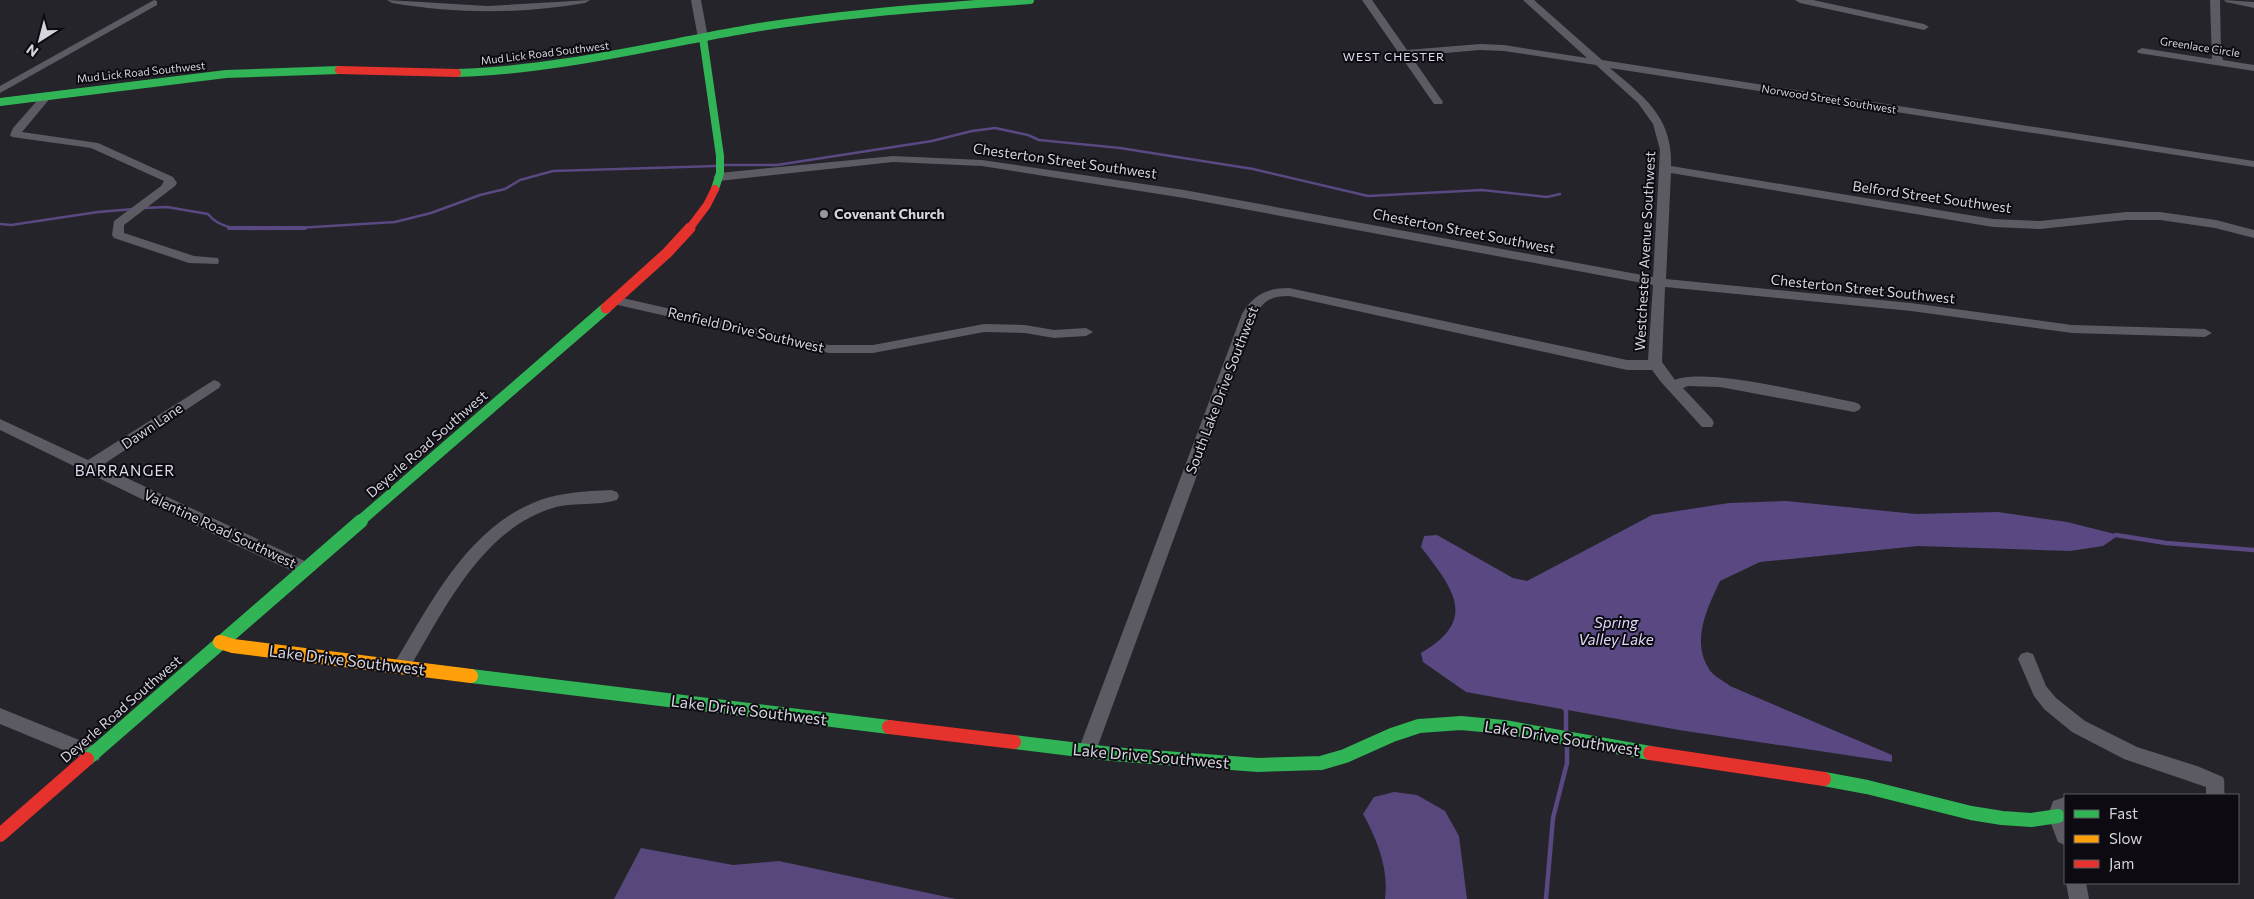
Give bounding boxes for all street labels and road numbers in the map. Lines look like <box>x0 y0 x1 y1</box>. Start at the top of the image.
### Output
street label: Greenlace Circle <box>2159 34 2241 59</box>
street label: Mud Lick Road Southwest <box>480 38 610 67</box>
street label: Mud Lick Road Southwest <box>76 58 206 85</box>
street label: Norwood Street Southwest <box>1761 81 1898 116</box>
street label: Chesterton Street Southwest <box>972 139 1158 182</box>
street label: Westchester Avenue Southwest <box>1631 150 1658 351</box>
street label: Belford Street Southwest <box>1852 177 2013 216</box>
street label: Chesterton Street Southwest <box>1372 204 1557 257</box>
street label: Chesterton Street Southwest <box>1770 270 1956 307</box>
street label: Renfield Drive Southwest <box>666 303 826 356</box>
street label: South Lake Drive Southwest <box>1182 303 1262 476</box>
street label: Deyerle Road Southwest <box>363 386 491 501</box>
street label: Dawn Lane <box>118 399 186 452</box>
street label: Valentine Road Southwest <box>141 486 299 572</box>
street label: Lake Drive Southwest <box>268 640 427 679</box>
street label: Deyerle Road Southwest <box>57 651 185 766</box>
street label: Lake Drive Southwest <box>670 690 829 729</box>
street label: Lake Drive Southwest <box>1483 716 1642 759</box>
street label: Lake Drive Southwest <box>1072 739 1231 772</box>

